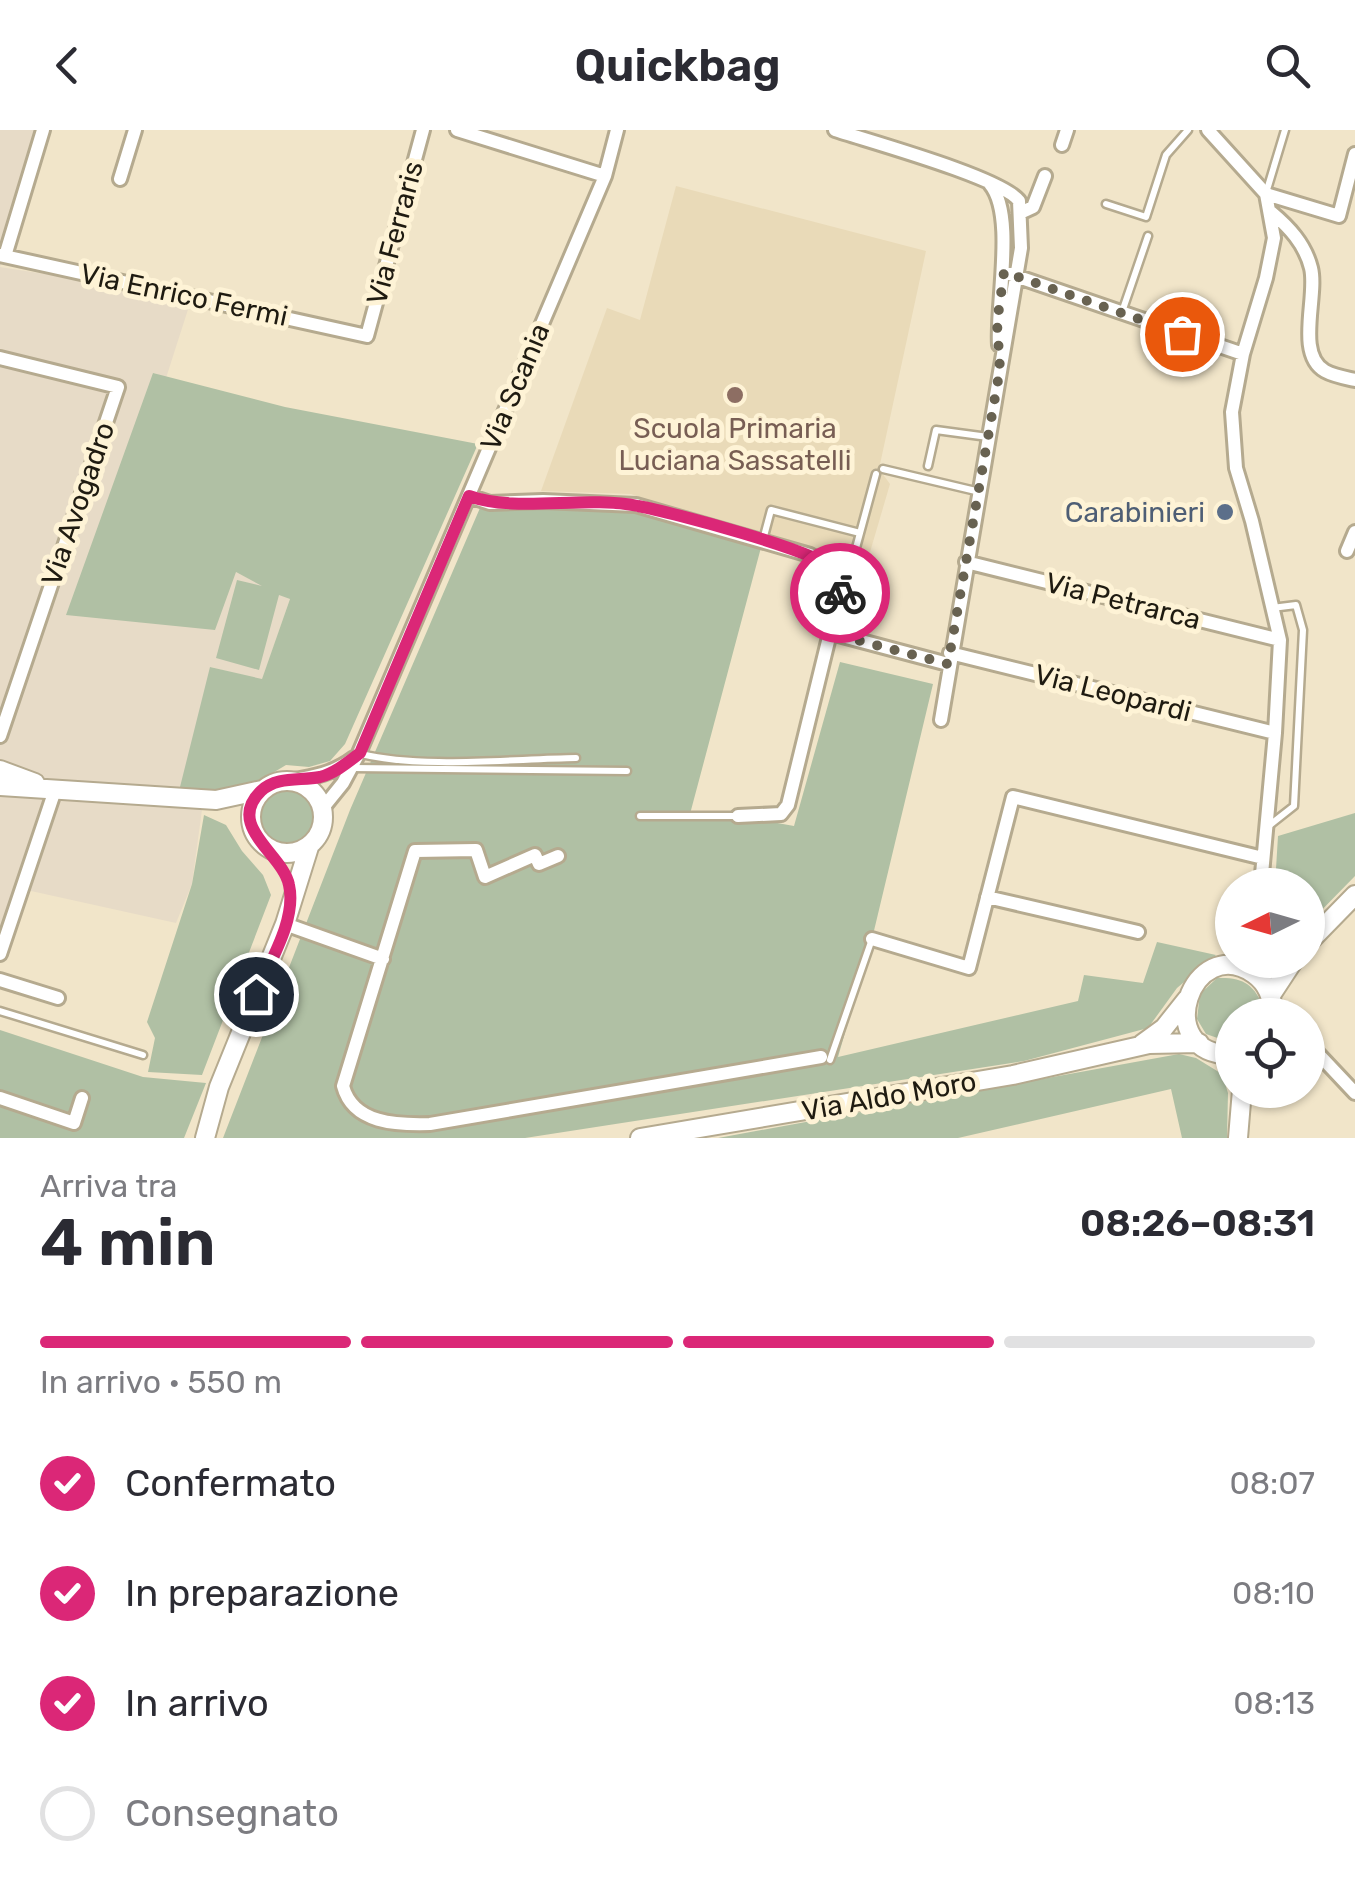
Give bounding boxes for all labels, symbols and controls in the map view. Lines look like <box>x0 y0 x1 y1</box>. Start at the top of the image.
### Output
icon: back <box>40 38 95 93</box>
icon: search <box>1260 38 1315 93</box>
text: Quickbag <box>574 39 781 92</box>
street label: Via Ferraris <box>360 158 430 308</box>
street label: Via Enrico Fermi <box>77 257 291 333</box>
pin <box>1140 292 1225 377</box>
icon: bag <box>1155 307 1210 362</box>
street label: Via Scania <box>473 318 557 456</box>
marker: Scuola Primaria Luciana Sassatelli <box>724 384 746 406</box>
place label: Scuola Primaria Luciana Sassatelli <box>619 412 851 477</box>
street label: Via Avogadro <box>35 418 121 590</box>
place label: Carabinieri <box>1065 496 1205 529</box>
marker: Carabinieri <box>1214 501 1236 523</box>
courier <box>790 543 890 643</box>
icon: bike <box>813 566 868 621</box>
street label: Via Petrarca <box>1042 566 1204 636</box>
street label: Via Leopardi <box>1031 658 1195 728</box>
north arrow <box>1215 868 1325 978</box>
map controls <box>1215 868 1325 1108</box>
pin <box>214 952 299 1037</box>
icon: home <box>229 967 284 1022</box>
button: locate <box>1215 998 1325 1108</box>
street label: Via Aldo Moro <box>799 1064 979 1128</box>
text: Arriva tra <box>40 1167 178 1205</box>
text: 08:26–08:31 <box>1080 1200 1315 1246</box>
text: 4 min <box>40 1204 216 1281</box>
text: In arrivo · 550 m <box>40 1363 282 1401</box>
icon: check <box>40 1456 95 1511</box>
text: Confermato <box>125 1460 336 1506</box>
text: 08:07 <box>1229 1464 1315 1502</box>
icon: check <box>40 1566 95 1621</box>
text: In preparazione <box>125 1570 399 1616</box>
text: 08:10 <box>1232 1574 1315 1612</box>
icon: check <box>40 1676 95 1731</box>
text: In arrivo <box>125 1680 269 1726</box>
text: 08:13 <box>1233 1684 1315 1722</box>
text: Consegnato <box>125 1790 339 1836</box>

